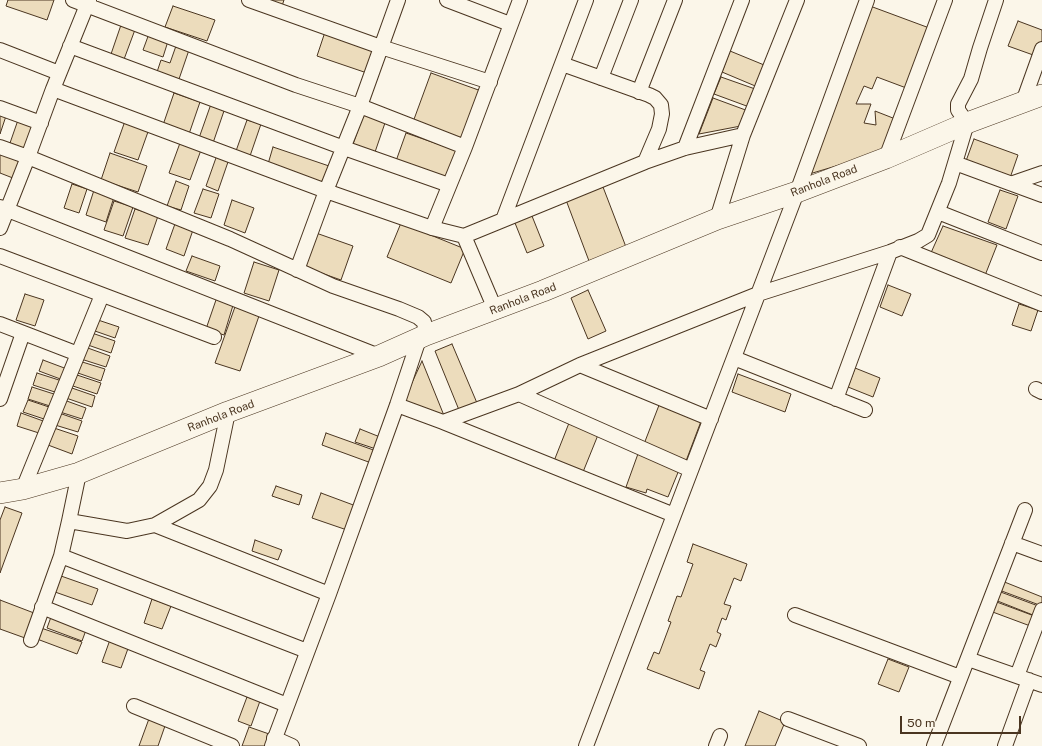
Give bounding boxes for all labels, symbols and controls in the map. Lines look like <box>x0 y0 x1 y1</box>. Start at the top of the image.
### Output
street label: Ranhola Road <box>789 162 859 200</box>
street label: Ranhola Road <box>488 280 558 318</box>
street label: Ranhola Road <box>186 397 256 435</box>
scale bar <box>902 708 1023 734</box>
text: 50 m <box>907 716 935 730</box>

